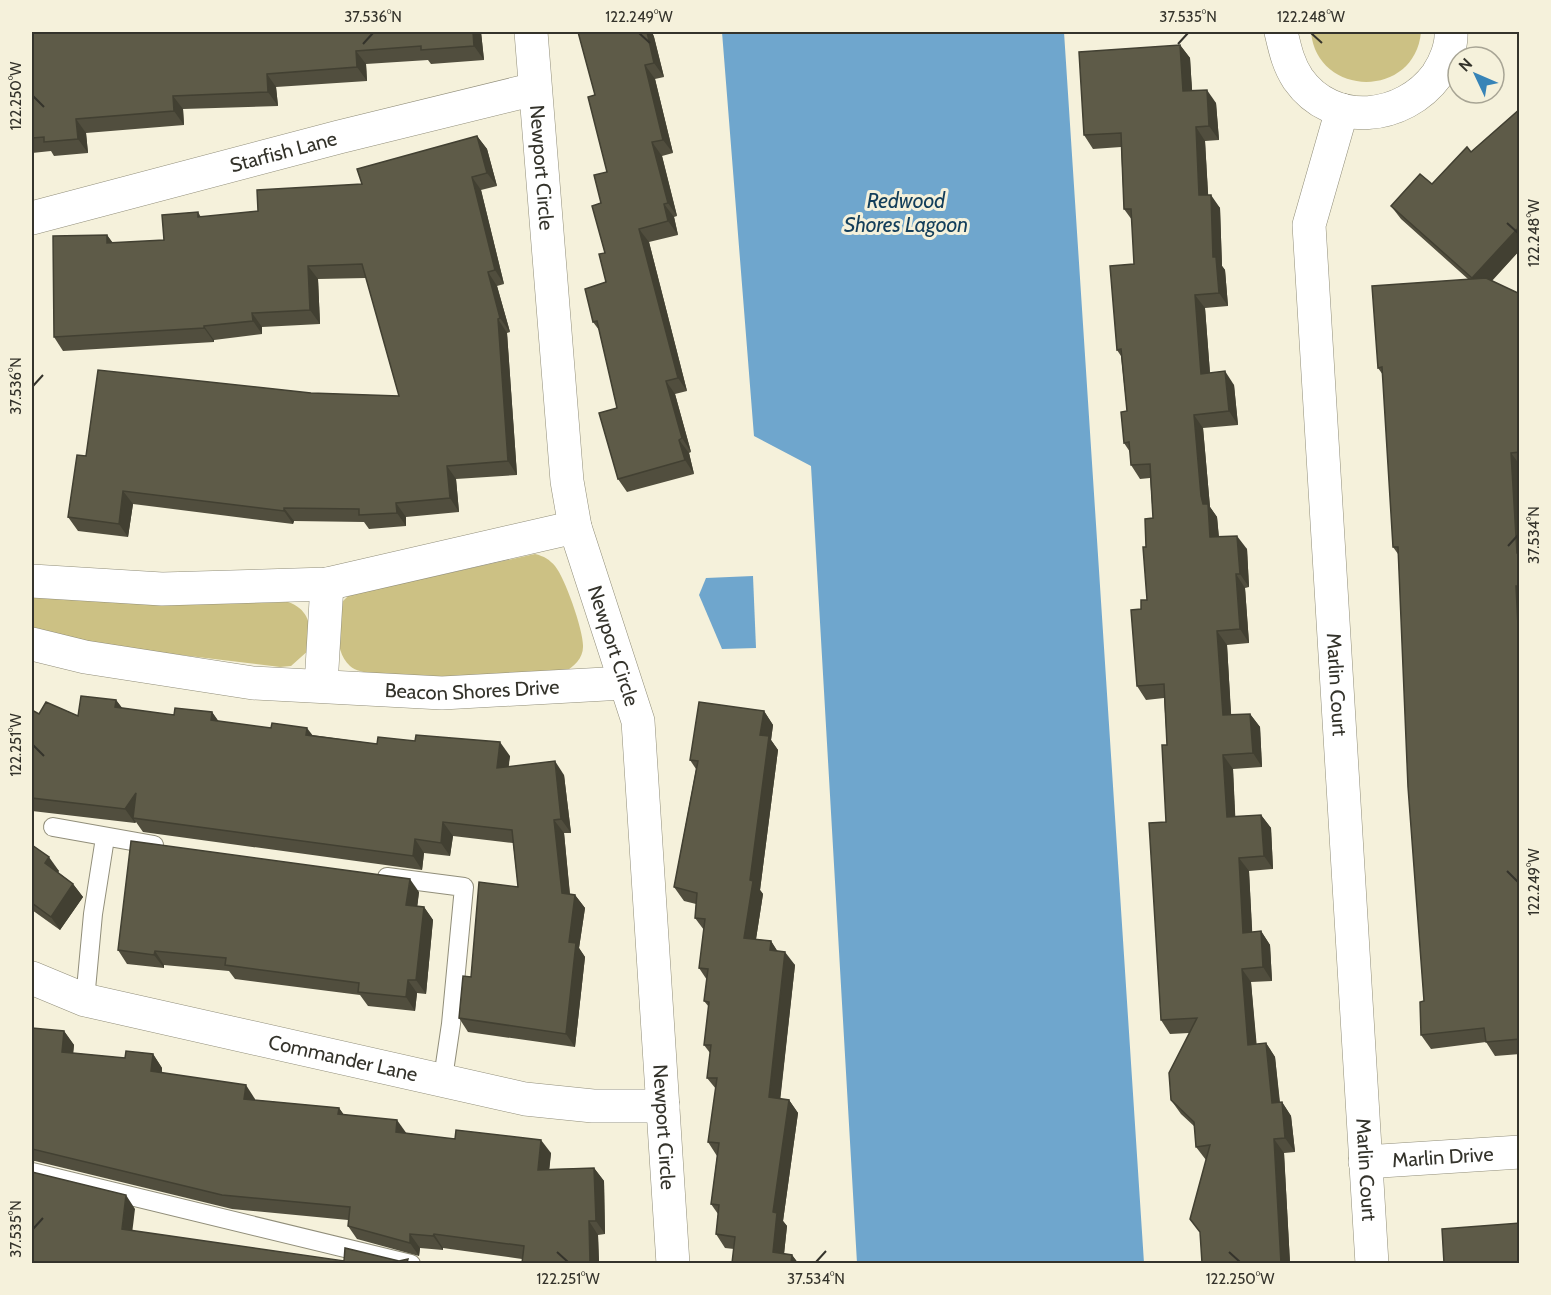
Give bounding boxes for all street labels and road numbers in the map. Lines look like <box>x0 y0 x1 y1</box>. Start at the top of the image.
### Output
street label: Newport Circle <box>525 104 559 231</box>
street label: Starfish Lane <box>227 126 339 177</box>
street label: Newport Circle <box>583 582 644 709</box>
street label: Marlin Court <box>1322 632 1352 737</box>
street label: Beacon Shores Drive <box>384 675 560 705</box>
street label: Commander Lane <box>266 1030 420 1086</box>
street label: Newport Circle <box>648 1064 680 1190</box>
street label: Marlin Court <box>1351 1117 1381 1222</box>
street label: Marlin Drive <box>1391 1142 1494 1172</box>

